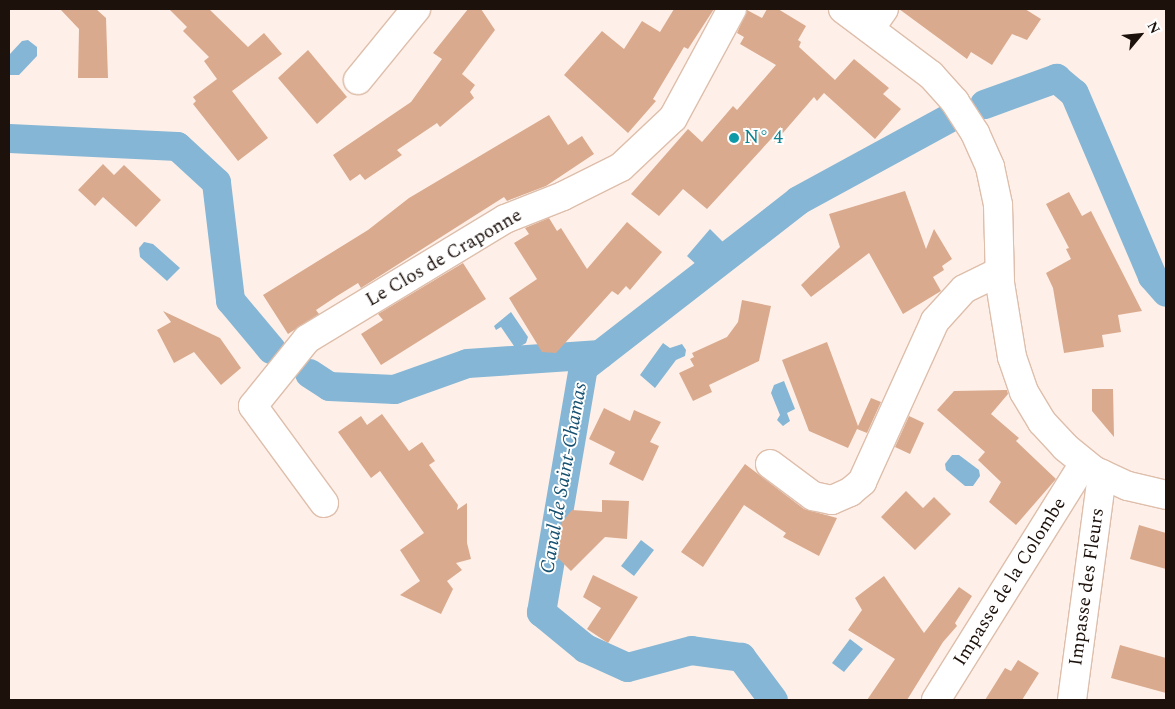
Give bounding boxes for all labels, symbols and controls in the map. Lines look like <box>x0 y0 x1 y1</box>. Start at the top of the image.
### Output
north arrow <box>1115 10 1165 60</box>
text: N <box>1142 18 1166 38</box>
place label: N° 4 <box>744 127 783 149</box>
marker: N° 4 <box>728 132 740 144</box>
street label: Le Clos de Craponne <box>362 204 526 312</box>
water label: Canal de Saint-Chamas <box>535 381 593 575</box>
street label: Impasse de la Colombe <box>949 494 1071 670</box>
street label: Impasse des Fleurs <box>1065 507 1109 667</box>

